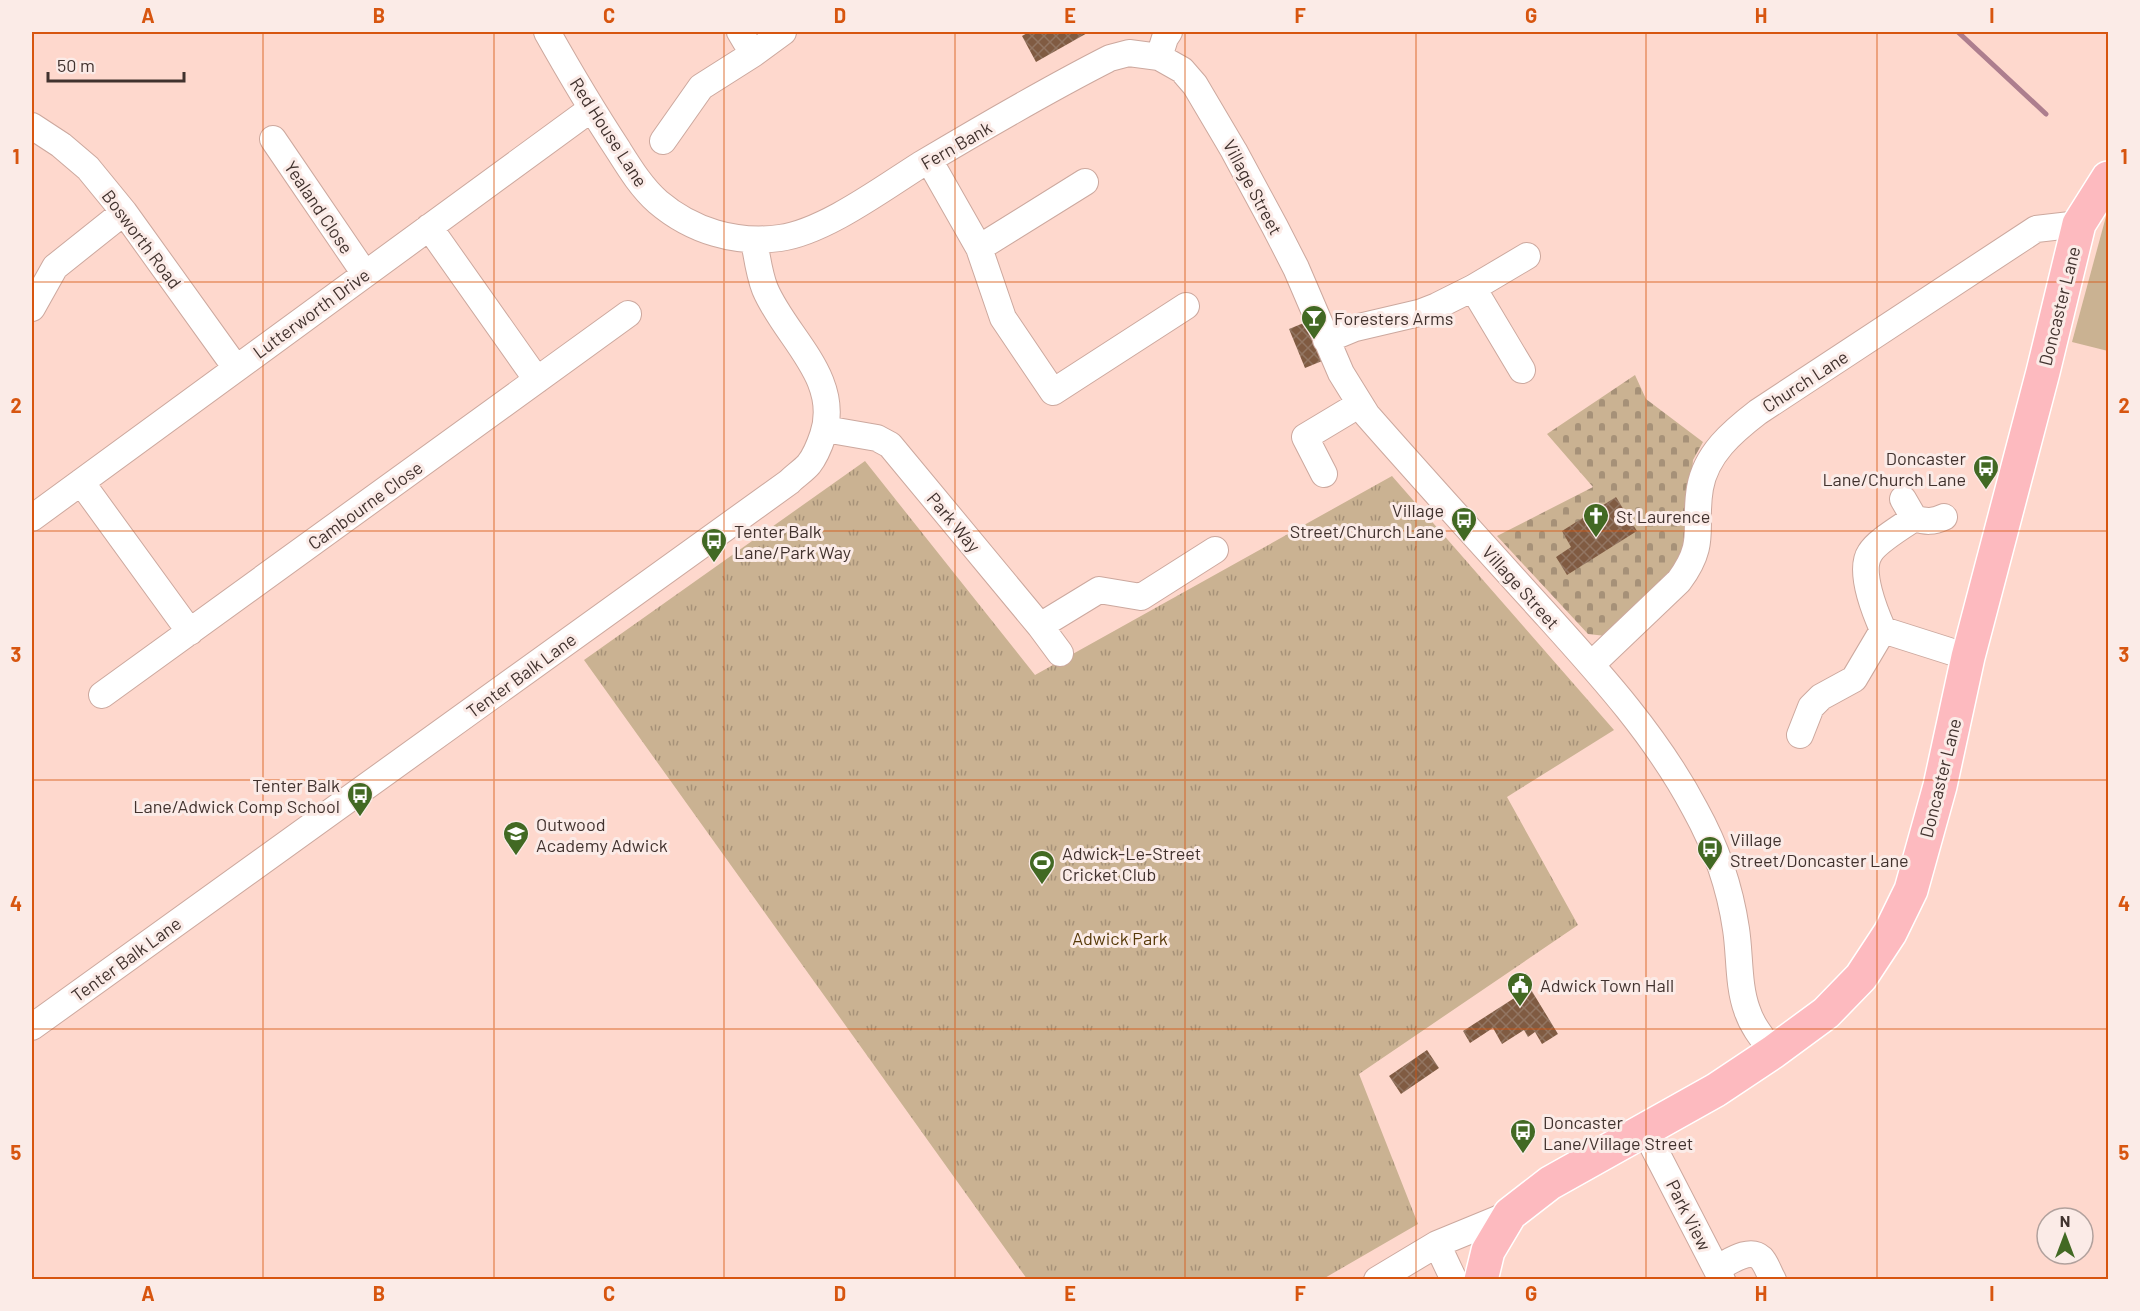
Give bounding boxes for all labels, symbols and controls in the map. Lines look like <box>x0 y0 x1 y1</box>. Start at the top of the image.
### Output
text: A <box>141 3 155 27</box>
text: B <box>373 3 385 27</box>
text: C <box>603 3 615 27</box>
text: D <box>834 3 846 27</box>
text: E <box>1064 3 1076 27</box>
text: F <box>1294 3 1306 27</box>
text: G <box>1525 3 1537 27</box>
text: H <box>1755 3 1767 27</box>
text: I <box>1989 3 1995 27</box>
scale bar <box>48 45 184 83</box>
text: 50 m <box>57 54 95 76</box>
street label: Red House Lane <box>566 73 652 191</box>
street label: Fern Bank <box>917 116 995 174</box>
street label: Village Street <box>1219 136 1287 238</box>
text: 1 <box>12 144 20 168</box>
text: 1 <box>2120 144 2128 168</box>
street label: Yealand Close <box>280 156 358 258</box>
street label: Bosworth Road <box>98 185 186 293</box>
street label: Doncaster Lane <box>2034 244 2084 368</box>
street label: Lutterworth Drive <box>248 263 374 363</box>
bar icon: Foresters Arms <box>1299 303 1329 341</box>
place label: Foresters Arms <box>1334 307 1454 329</box>
street label: Church Lane <box>1758 345 1852 417</box>
text: 2 <box>10 393 22 417</box>
text: 2 <box>2118 393 2130 417</box>
place label: Doncaster Lane/Church Lane <box>1822 447 1966 490</box>
bus stop icon: Doncaster Lane/Church Lane <box>1971 453 2001 491</box>
street label: Cambourne Close <box>303 456 427 554</box>
street label: Park Way <box>923 488 985 556</box>
place label: Village Street/Church Lane <box>1290 499 1444 542</box>
church icon: St Laurence <box>1581 501 1611 539</box>
bus stop icon: Village Street/Church Lane <box>1449 505 1479 543</box>
place label: St Laurence <box>1616 505 1710 527</box>
place label: Tenter Balk Lane/Park Way <box>734 520 851 563</box>
bus stop icon: Tenter Balk Lane/Park Way <box>699 526 729 564</box>
street label: Village Street <box>1478 541 1564 633</box>
street label: Tenter Balk Lane <box>462 628 580 722</box>
text: 3 <box>11 642 21 666</box>
text: 3 <box>2119 642 2129 666</box>
street label: Doncaster Lane <box>1915 716 1965 840</box>
place label: Tenter Balk Lane/Adwick Comp School <box>133 774 340 817</box>
bus stop icon: Tenter Balk Lane/Adwick Comp School <box>345 780 375 818</box>
place label: Outwood Academy Adwick <box>536 813 668 856</box>
school or university icon: Outwood Academy Adwick <box>501 819 531 857</box>
place label: Village Street/Doncaster Lane <box>1730 828 1909 871</box>
bus stop icon: Village Street/Doncaster Lane <box>1695 834 1725 872</box>
place label: Adwick-Le-Street Cricket Club <box>1062 842 1201 885</box>
sports icon: Adwick-Le-Street Cricket Club <box>1027 848 1057 886</box>
text: 4 <box>10 891 22 915</box>
text: 4 <box>2118 891 2130 915</box>
street label: Tenter Balk Lane <box>67 912 185 1006</box>
park label: Adwick Park <box>1072 927 1168 949</box>
public building icon: Adwick Town Hall <box>1505 970 1535 1008</box>
place label: Adwick Town Hall <box>1540 974 1674 996</box>
place label: Doncaster Lane/Village Street <box>1543 1111 1693 1154</box>
bus stop icon: Doncaster Lane/Village Street <box>1508 1117 1538 1155</box>
text: 5 <box>11 1140 22 1164</box>
text: 5 <box>2119 1140 2130 1164</box>
street label: Park View <box>1662 1176 1716 1254</box>
north arrow <box>2035 1206 2095 1266</box>
text: N <box>2060 1211 2070 1230</box>
text: A <box>141 1281 155 1305</box>
text: B <box>373 1281 385 1305</box>
text: C <box>603 1281 615 1305</box>
text: D <box>834 1281 846 1305</box>
text: E <box>1064 1281 1076 1305</box>
text: F <box>1294 1281 1306 1305</box>
text: G <box>1525 1281 1537 1305</box>
text: H <box>1755 1281 1767 1305</box>
text: I <box>1989 1281 1995 1305</box>

